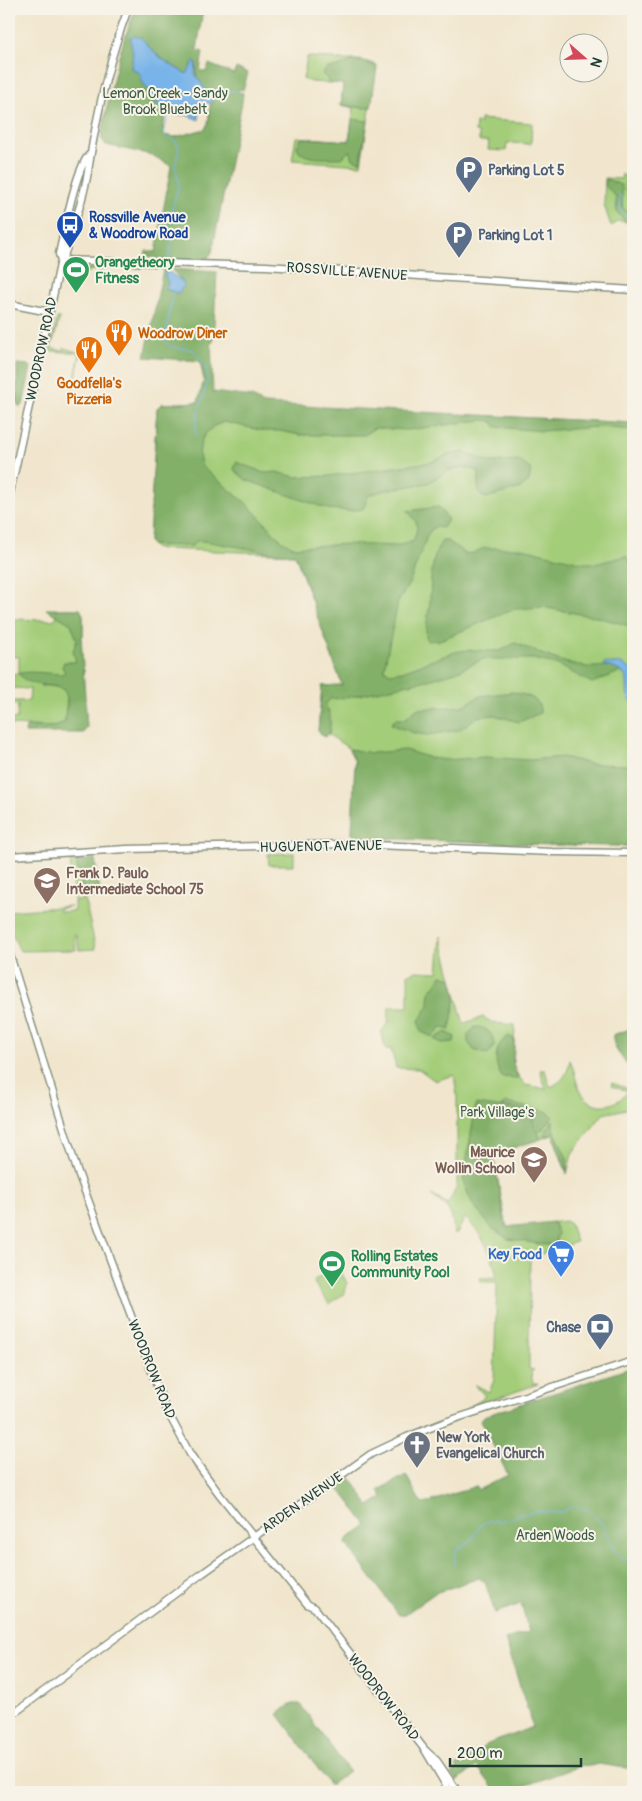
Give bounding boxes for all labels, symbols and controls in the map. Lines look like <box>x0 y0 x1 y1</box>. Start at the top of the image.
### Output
north arrow <box>560 32 610 82</box>
text: N <box>586 55 605 70</box>
park label: Lemon Creek - Sandy Brook Bluebelt <box>102 85 228 118</box>
parking icon: Parking Lot 5 <box>454 155 484 194</box>
place label: Parking Lot 5 <box>488 162 565 179</box>
place label: Rossville Avenue & Woodrow Road <box>89 209 188 242</box>
bus stop icon: Rossville Avenue & Woodrow Road <box>55 210 85 249</box>
parking icon: Parking Lot 1 <box>444 220 474 259</box>
place label: Parking Lot 1 <box>478 227 552 244</box>
place label: Orangetheory Fitness <box>95 254 174 287</box>
sports icon: Orangetheory Fitness <box>61 255 91 294</box>
street label: ROSSVILLE AVENUE <box>286 259 408 284</box>
street label: WOODROW ROAD <box>22 296 61 402</box>
restaurant icon: Woodrow Diner <box>104 318 134 357</box>
place label: Woodrow Diner <box>138 325 228 342</box>
restaurant icon: Goodfella's Pizzeria <box>74 335 104 374</box>
place label: Goodfella's Pizzeria <box>56 375 122 408</box>
street label: HUGUENOT AVENUE <box>260 837 382 856</box>
place label: Frank D. Paulo Intermediate School 75 <box>66 865 204 898</box>
school or university icon: Frank D. Paulo Intermediate School 75 <box>32 866 62 905</box>
park label: Park Village's <box>460 1104 535 1121</box>
place label: Maurice Wollin School <box>435 1144 516 1177</box>
school or university icon: Maurice Wollin School <box>519 1145 549 1184</box>
supermarket icon: Key Food <box>546 1239 576 1278</box>
place label: Key Food <box>488 1246 542 1263</box>
place label: Rolling Estates Community Pool <box>351 1248 450 1281</box>
sports icon: Rolling Estates Community Pool <box>317 1249 347 1288</box>
bank icon: Chase <box>585 1312 615 1351</box>
street label: WOODROW ROAD <box>124 1317 179 1421</box>
place label: Chase <box>546 1319 582 1336</box>
place label: New York Evangelical Church <box>436 1429 545 1462</box>
church icon: New York Evangelical Church <box>402 1430 432 1469</box>
street label: ARDEN AVENUE <box>258 1468 346 1537</box>
park label: Arden Woods <box>516 1527 595 1544</box>
street label: WOODROW ROAD <box>344 1651 423 1744</box>
scale bar <box>450 1736 581 1768</box>
text: 200 m <box>457 1744 502 1763</box>

